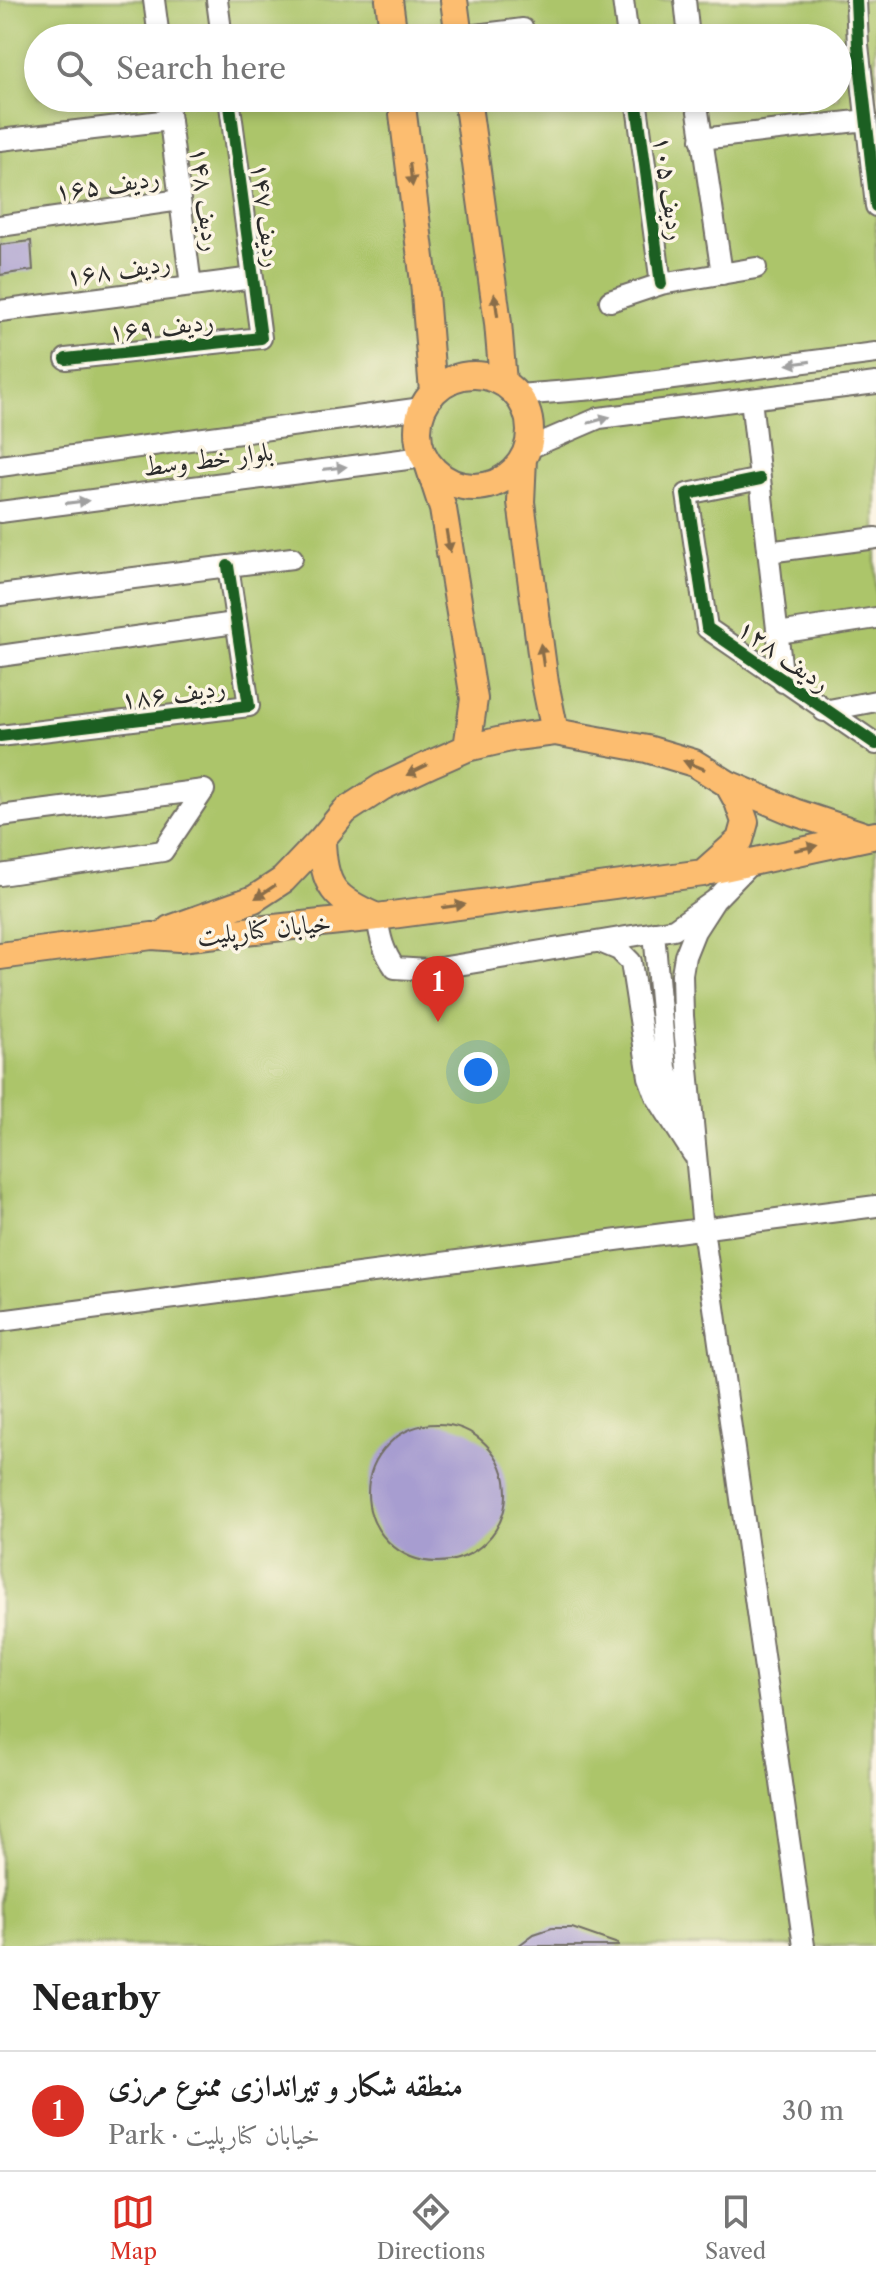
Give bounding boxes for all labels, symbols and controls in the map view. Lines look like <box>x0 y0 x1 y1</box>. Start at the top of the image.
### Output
search box <box>24 24 852 112</box>
icon: search <box>52 46 96 90</box>
text: Search here <box>116 50 286 87</box>
street label: ردیف ۱۰۵ <box>647 133 693 243</box>
street label: ردیف ۱۴۸ <box>184 145 228 253</box>
street label: ردیف ۱۶۵ <box>52 161 162 207</box>
street label: ردیف ۱۴۷ <box>245 161 289 269</box>
one-way arrow <box>404 163 417 188</box>
street label: ردیف ۱۶۸ <box>63 246 173 292</box>
one-way arrow <box>489 292 502 317</box>
street label: ردیف ۱۶۹ <box>107 305 215 347</box>
one-way arrow <box>786 357 811 370</box>
one-way arrow <box>587 413 611 426</box>
street label: بلوار خط وسط <box>141 435 275 483</box>
one-way arrow <box>323 462 348 475</box>
one-way arrow <box>65 495 90 508</box>
one-way arrow <box>443 529 455 554</box>
street label: ردیف ۱۲۸ <box>732 612 836 698</box>
one-way arrow <box>535 642 548 667</box>
street label: ردیف ۱۸۶ <box>119 671 227 715</box>
one-way arrow <box>682 758 706 771</box>
one-way arrow <box>405 763 429 777</box>
one-way arrow <box>794 842 819 854</box>
one-way arrow <box>254 884 276 899</box>
one-way arrow <box>442 899 467 912</box>
street label: خیابان کنارپلیت <box>195 906 333 955</box>
pin: 1 <box>412 956 464 1022</box>
your location <box>458 1052 498 1092</box>
text: Nearby <box>32 1977 160 2019</box>
text: منطقه شکار و تیراندازی ممنوع مرزی <box>108 2067 463 2104</box>
text: 1 <box>52 2095 64 2127</box>
text: 30 m <box>782 2095 844 2127</box>
text: Park · خیابان کنارپلیت <box>108 2119 320 2151</box>
tab: Map <box>110 2190 157 2265</box>
tab: Directions <box>377 2190 485 2265</box>
tab: Saved <box>705 2190 766 2265</box>

